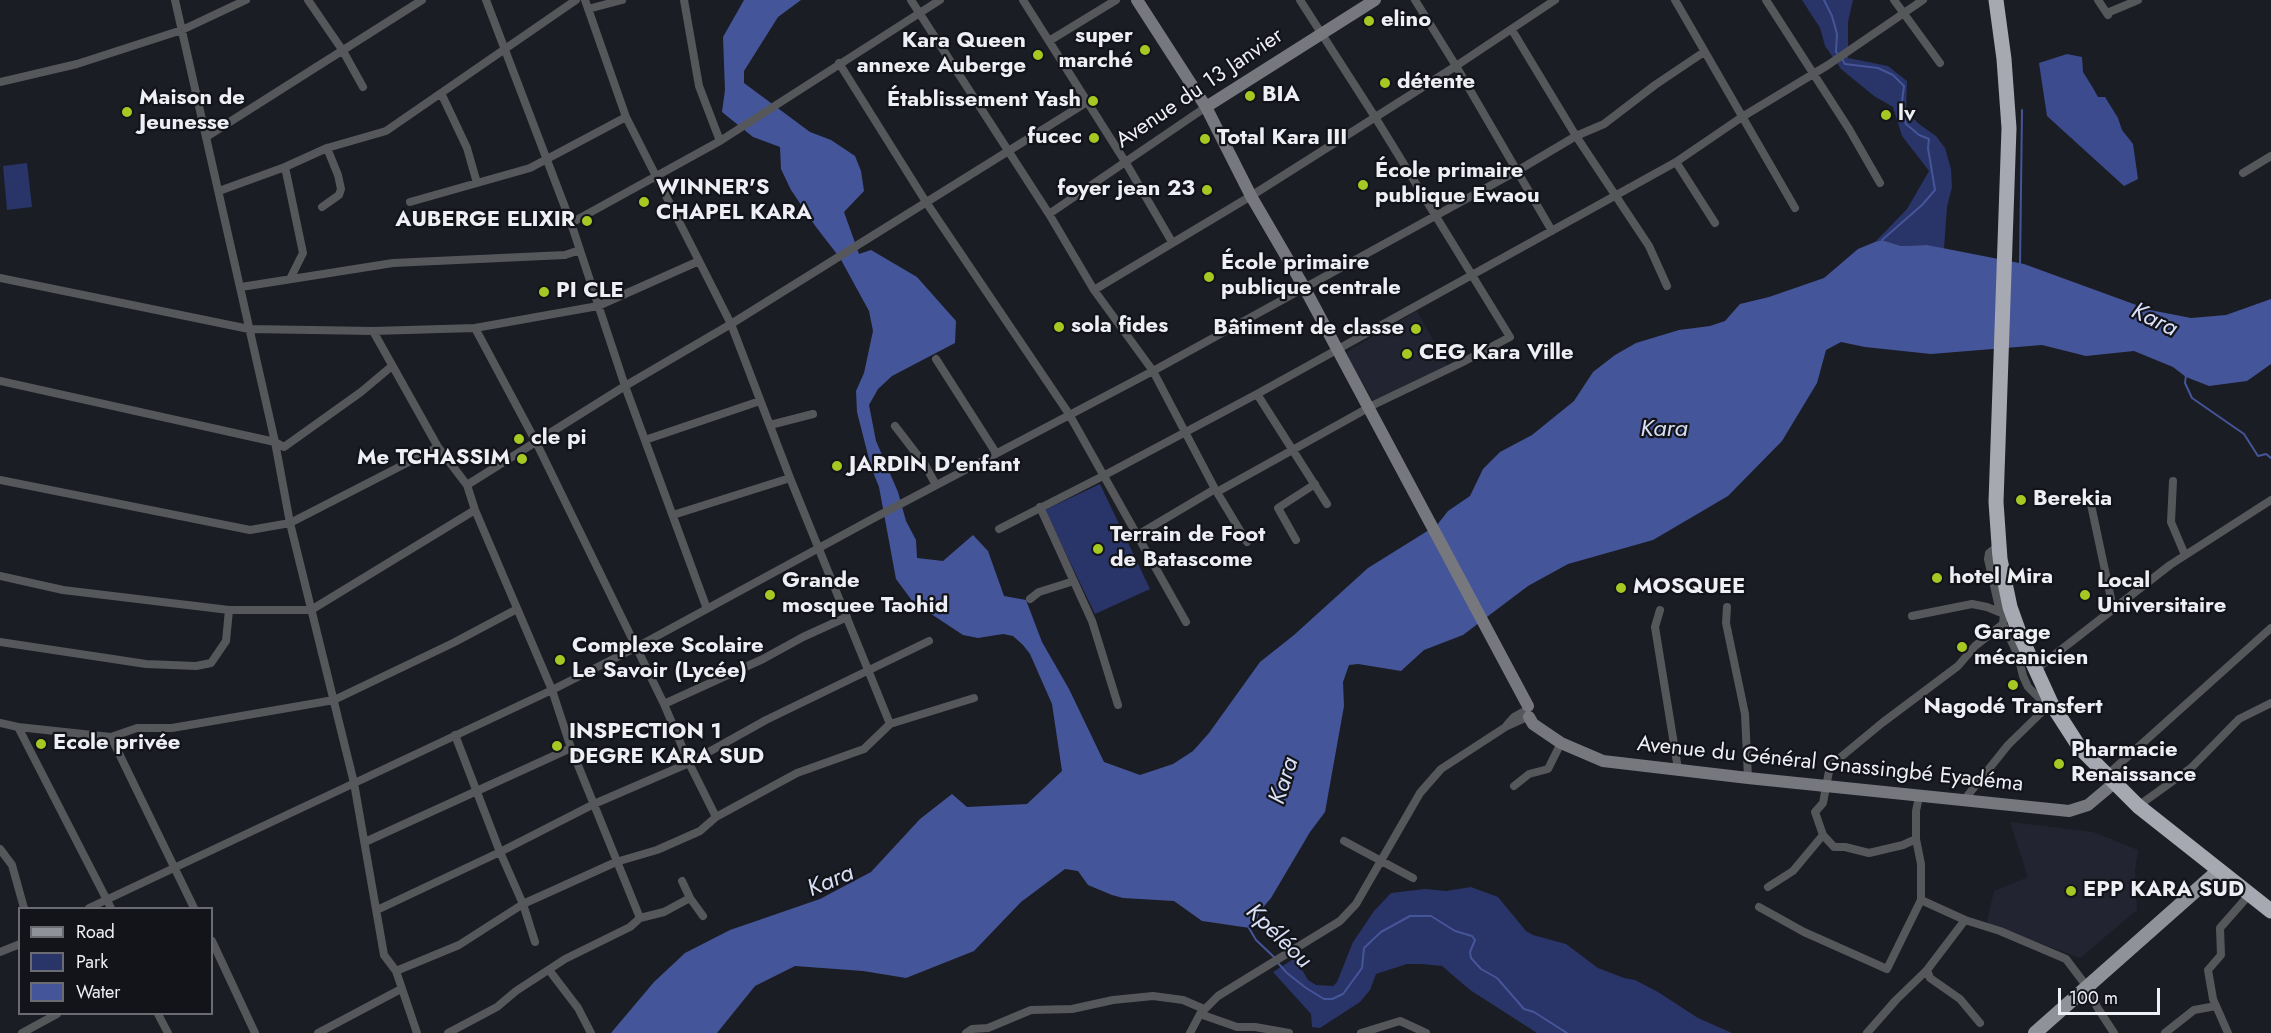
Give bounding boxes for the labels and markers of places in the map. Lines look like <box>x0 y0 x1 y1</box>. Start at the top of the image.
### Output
place label: elino <box>1381 8 1431 34</box>
marker: elino <box>1362 14 1376 28</box>
place label: super marché <box>1058 24 1133 76</box>
place label: Kara Queen annexe Auberge <box>857 29 1026 80</box>
marker: super marché <box>1138 43 1152 57</box>
marker: Kara Queen annexe Auberge <box>1031 48 1045 62</box>
place label: détente <box>1397 70 1475 96</box>
marker: détente <box>1378 76 1392 90</box>
place label: BIA <box>1262 83 1300 109</box>
place label: Maison de Jeunesse <box>139 86 245 138</box>
place label: Établissement Yash <box>887 88 1081 114</box>
marker: BIA <box>1243 89 1257 103</box>
marker: Établissement Yash <box>1086 94 1100 108</box>
place label: lv <box>1898 102 1916 128</box>
marker: Maison de Jeunesse <box>120 105 134 119</box>
marker: lv <box>1879 108 1893 122</box>
place label: fucec <box>1027 125 1082 151</box>
place label: Total Kara III <box>1217 126 1347 152</box>
marker: fucec <box>1087 131 1101 145</box>
marker: Total Kara III <box>1198 132 1212 146</box>
place label: École primaire publique Ewaou <box>1375 159 1540 210</box>
place label: WINNER'S CHAPEL KARA <box>656 176 812 228</box>
place label: foyer jean 23 <box>1058 177 1195 203</box>
marker: École primaire publique Ewaou <box>1356 178 1370 192</box>
marker: foyer jean 23 <box>1200 183 1214 197</box>
marker: WINNER'S CHAPEL KARA <box>637 195 651 209</box>
place label: AUBERGE ELIXIR <box>395 208 575 234</box>
marker: AUBERGE ELIXIR <box>580 214 594 228</box>
place label: École primaire publique centrale <box>1221 251 1401 302</box>
marker: École primaire publique centrale <box>1202 270 1216 284</box>
place label: PI CLE <box>556 279 624 305</box>
marker: PI CLE <box>537 285 551 299</box>
place label: sola fides <box>1071 314 1168 340</box>
place label: Bâtiment de classe <box>1213 316 1404 342</box>
marker: sola fides <box>1052 320 1066 334</box>
marker: Bâtiment de classe <box>1409 322 1423 336</box>
place label: CEG Kara Ville <box>1419 341 1574 367</box>
marker: CEG Kara Ville <box>1400 347 1414 361</box>
place label: cle pi <box>531 426 587 452</box>
marker: cle pi <box>512 432 526 446</box>
place label: Me TCHASSIM <box>357 446 510 472</box>
marker: Me TCHASSIM <box>515 452 529 466</box>
place label: JARDIN D'enfant <box>849 453 1020 479</box>
marker: JARDIN D'enfant <box>830 459 844 473</box>
place label: Berekia <box>2033 487 2112 513</box>
marker: Berekia <box>2014 493 2028 507</box>
place label: Terrain de Foot de Batascome <box>1110 523 1265 574</box>
marker: Terrain de Foot de Batascome <box>1091 542 1105 556</box>
place label: hotel Mira <box>1949 565 2053 591</box>
place label: Grande mosquee Taohid <box>782 569 948 620</box>
place label: Local Universitaire <box>2097 569 2226 620</box>
marker: hotel Mira <box>1930 571 1944 585</box>
place label: MOSQUEE <box>1633 575 1745 601</box>
marker: MOSQUEE <box>1614 581 1628 595</box>
marker: Grande mosquee Taohid <box>763 588 777 602</box>
marker: Local Universitaire <box>2078 588 2092 602</box>
place label: Garage mécanicien <box>1974 621 2088 672</box>
place label: Complexe Scolaire Le Savoir (Lycée) <box>572 634 764 686</box>
marker: Garage mécanicien <box>1955 640 1969 654</box>
marker: Complexe Scolaire Le Savoir (Lycée) <box>553 653 567 667</box>
marker: Nagodé Transfert <box>2006 678 2020 692</box>
place label: Nagodé Transfert <box>1924 695 2102 721</box>
place label: INSPECTION 1 DEGRE KARA SUD <box>569 720 764 772</box>
place label: Ecole privée <box>53 731 180 757</box>
marker: Ecole privée <box>34 737 48 751</box>
place label: Pharmacie Renaissance <box>2071 738 2196 790</box>
marker: INSPECTION 1 DEGRE KARA SUD <box>550 739 564 753</box>
marker: Pharmacie Renaissance <box>2052 757 2066 771</box>
place label: EPP KARA SUD <box>2083 878 2244 904</box>
marker: EPP KARA SUD <box>2064 884 2078 898</box>

